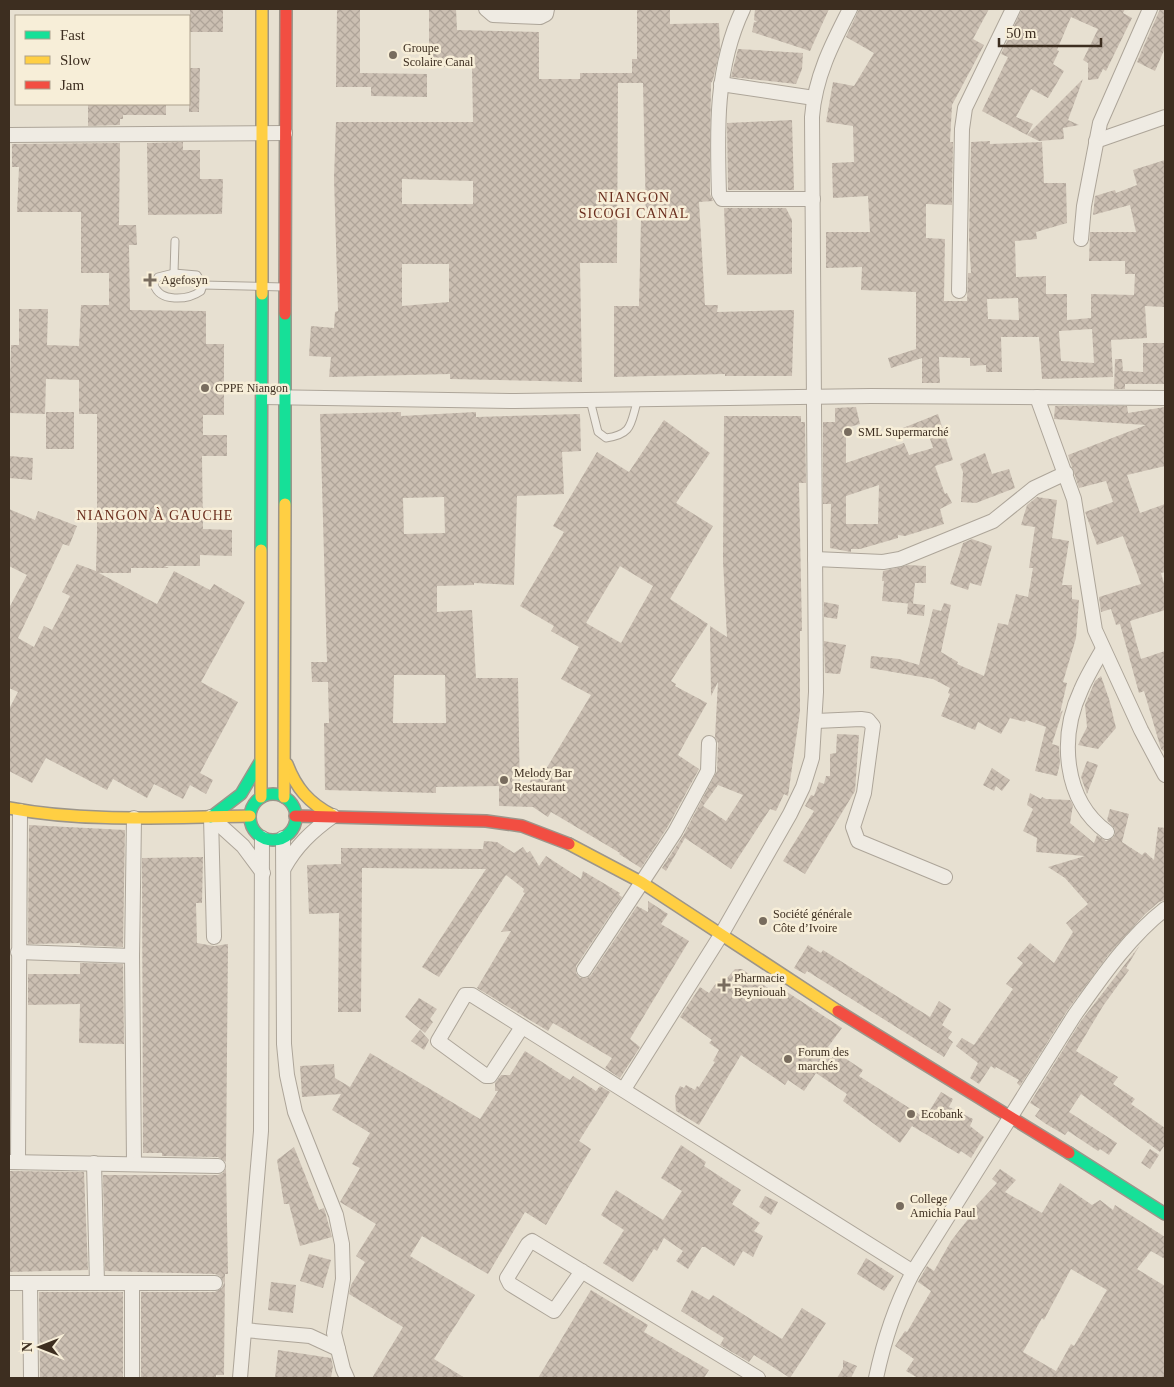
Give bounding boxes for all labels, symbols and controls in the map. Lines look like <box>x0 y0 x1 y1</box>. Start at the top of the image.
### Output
legend <box>15 15 190 105</box>
scale bar <box>999 15 1102 47</box>
text: 50 m <box>1006 25 1037 41</box>
text: Fast <box>60 27 86 43</box>
place label: Groupe Scolaire Canal <box>403 41 474 69</box>
marker: Groupe Scolaire Canal <box>387 49 399 61</box>
text: Slow <box>60 52 91 68</box>
text: Jam <box>60 77 84 93</box>
district label: NIANGON SICOGI CANAL <box>579 190 689 221</box>
marker: Agefosyn <box>143 273 157 287</box>
place label: Agefosyn <box>161 273 208 287</box>
place label: CPPE Niangon <box>215 381 288 395</box>
marker: CPPE Niangon <box>199 382 211 394</box>
place label: SML Supermarché <box>858 425 949 439</box>
marker: SML Supermarché <box>842 426 854 438</box>
district label: NIANGON À GAUCHE <box>77 507 233 523</box>
place label: Melody Bar Restaurant <box>514 766 572 794</box>
marker: Melody Bar Restaurant <box>498 774 510 786</box>
place label: Société générale Côte d’Ivoire <box>773 907 852 935</box>
marker: Société générale Côte d’Ivoire <box>757 915 769 927</box>
place label: Pharmacie Beyniouah <box>734 971 786 999</box>
marker: Pharmacie Beyniouah <box>718 979 730 991</box>
place label: Forum des marchés <box>798 1045 849 1073</box>
marker: Forum des marchés <box>782 1053 794 1065</box>
place label: Ecobank <box>921 1107 963 1121</box>
marker: Ecobank <box>905 1108 917 1120</box>
place label: College Amichia Paul <box>910 1192 976 1220</box>
marker: College Amichia Paul <box>894 1200 906 1212</box>
north arrow <box>15 1322 65 1372</box>
text: N <box>20 1342 35 1352</box>

